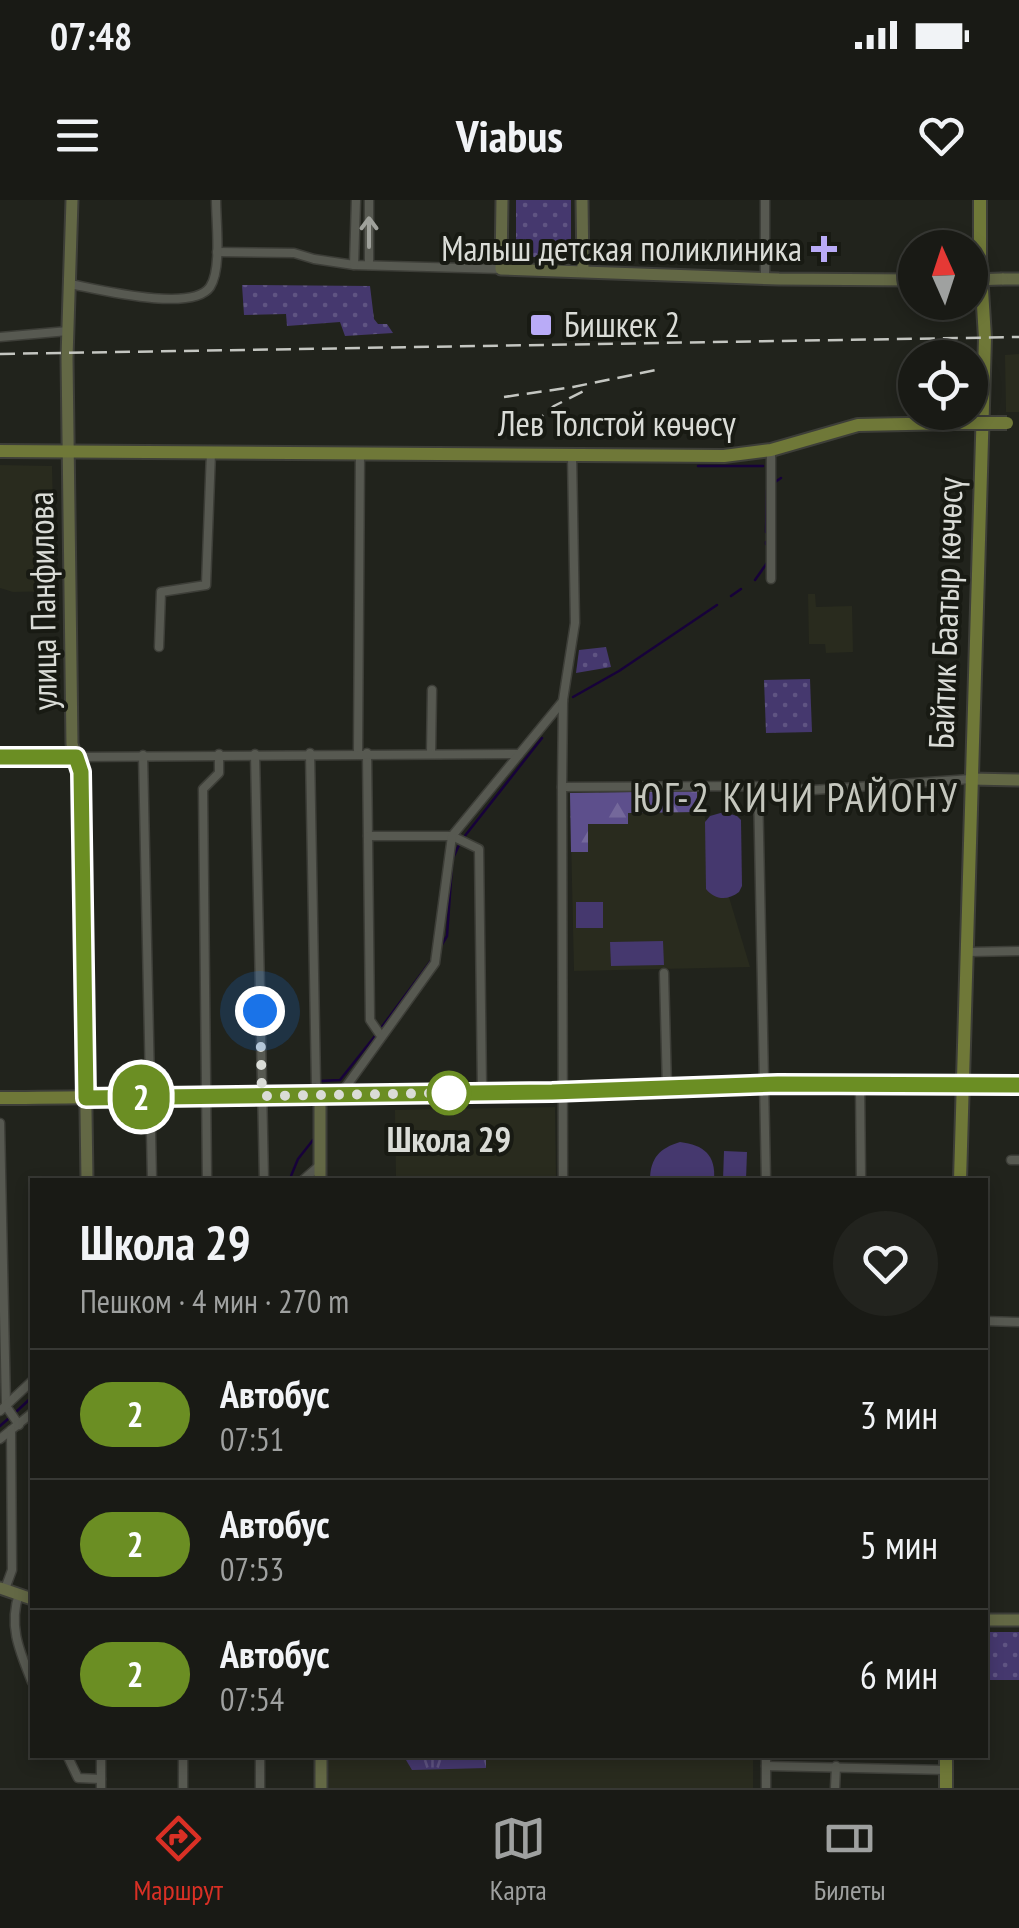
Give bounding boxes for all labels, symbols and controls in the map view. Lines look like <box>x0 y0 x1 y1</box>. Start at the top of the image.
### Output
text: 07:48 <box>50 11 132 60</box>
text: Viabus <box>456 106 563 164</box>
icon: menu <box>50 108 105 163</box>
icon: heart <box>914 108 969 163</box>
one-way arrow <box>360 217 378 250</box>
place label: Малыш детская поликлиника <box>441 225 802 271</box>
north arrow <box>898 230 988 320</box>
map controls <box>898 230 988 430</box>
marker: Малыш детская поликлиника <box>811 236 837 262</box>
place label: Бишкек 2 <box>564 301 680 347</box>
marker: Бишкек 2 <box>528 312 554 338</box>
button: locate <box>898 340 988 430</box>
street label: Лев Толстой көчөсү <box>497 400 736 446</box>
street label: Байтик Баатыр көчөсү <box>917 476 973 750</box>
street label: улица Панфилова <box>17 491 67 711</box>
district label: ЮГ-2 КИЧИ РАЙОНУ <box>633 771 959 823</box>
your location <box>235 986 285 1036</box>
line badge: 2 <box>108 1064 174 1130</box>
marker: Школа 29 <box>428 1072 470 1114</box>
text: 2 <box>133 1074 149 1120</box>
place label: Школа 29 <box>387 1116 511 1162</box>
text: Школа 29 <box>80 1211 251 1273</box>
button: heart <box>833 1211 938 1316</box>
text: Пешком · 4 мин · 270 m <box>80 1280 349 1322</box>
text: Автобус <box>220 1369 330 1418</box>
text: 3 мин <box>860 1390 938 1439</box>
text: 2 <box>127 1391 143 1437</box>
text: 07:51 <box>220 1418 284 1460</box>
text: Автобус <box>220 1499 330 1548</box>
text: 5 мин <box>860 1520 938 1569</box>
text: 2 <box>127 1521 143 1567</box>
text: 07:53 <box>220 1548 284 1590</box>
text: Автобус <box>220 1629 330 1678</box>
text: 6 мин <box>860 1650 938 1699</box>
text: 2 <box>127 1651 143 1697</box>
text: 07:54 <box>220 1678 284 1720</box>
tab: Маршрут <box>133 1811 223 1908</box>
tab: Карта <box>490 1811 547 1908</box>
tab: Билеты <box>814 1811 886 1908</box>

